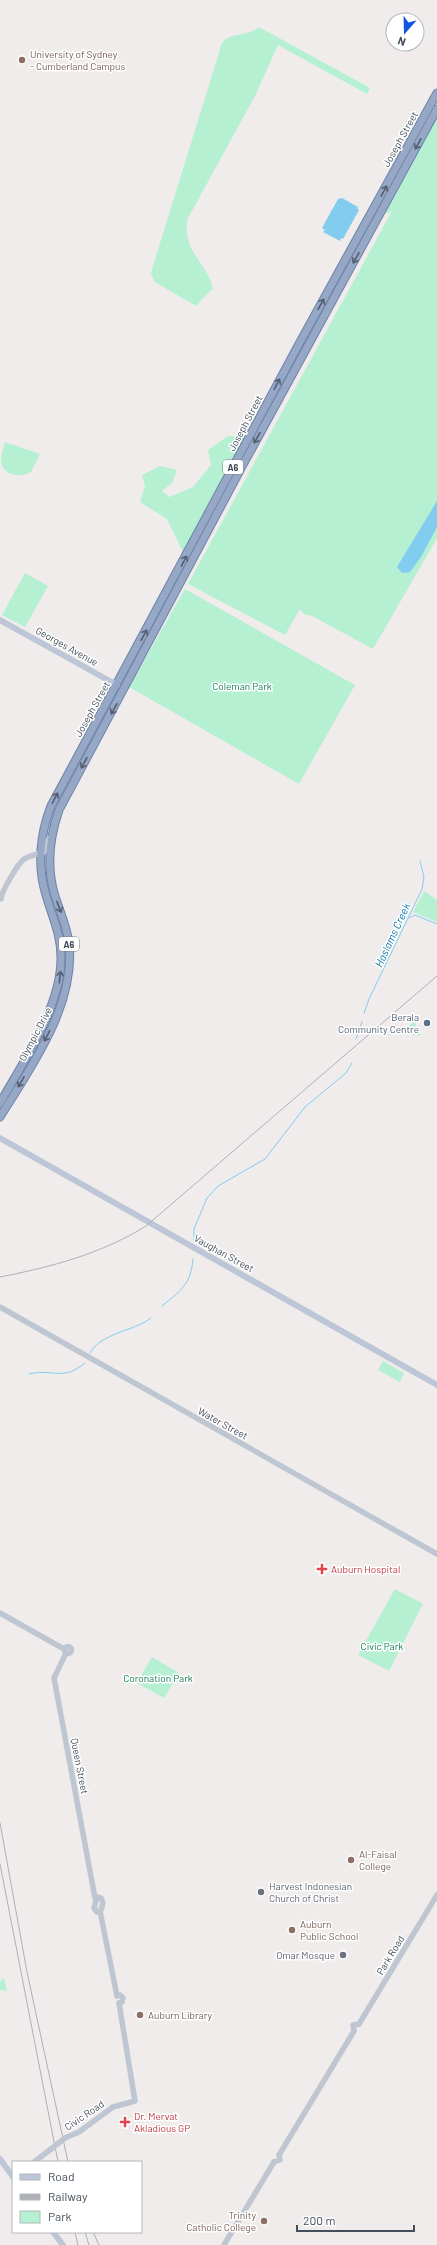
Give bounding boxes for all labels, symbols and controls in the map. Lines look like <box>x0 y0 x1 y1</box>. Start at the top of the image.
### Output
north arrow <box>385 12 425 52</box>
text: N <box>396 35 407 49</box>
place label: University of Sydney - Cumberland Campus <box>30 48 125 72</box>
marker: University of Sydney - Cumberland Campus <box>17 55 27 65</box>
street label: Joseph Street <box>380 109 420 169</box>
one-way arrow <box>414 137 422 149</box>
one-way arrow <box>380 185 388 197</box>
one-way arrow <box>352 252 360 264</box>
one-way arrow <box>317 299 325 311</box>
one-way arrow <box>274 378 281 390</box>
street label: Joseph Street <box>225 393 265 453</box>
one-way arrow <box>253 432 260 444</box>
road number: A6 <box>223 460 243 474</box>
one-way arrow <box>181 555 188 567</box>
street label: Georges Avenue <box>34 624 100 668</box>
one-way arrow <box>141 629 148 641</box>
street label: Joseph Street <box>72 679 112 739</box>
park label: Coleman Park <box>212 680 272 692</box>
one-way arrow <box>109 703 117 715</box>
one-way arrow <box>80 756 88 768</box>
one-way arrow <box>52 793 59 805</box>
one-way arrow <box>55 900 63 912</box>
water label: Haslams Creek <box>371 900 413 969</box>
road number: A6 <box>59 937 79 951</box>
one-way arrow <box>56 971 64 984</box>
street label: Olympic Drive <box>16 1005 54 1063</box>
place label: Berala Community Centre <box>338 1011 419 1035</box>
marker: Berala Community Centre <box>422 1018 432 1028</box>
one-way arrow <box>43 1029 51 1041</box>
one-way arrow <box>16 1076 24 1088</box>
street label: Vaughan Street <box>192 1232 256 1275</box>
street label: Water Street <box>196 1404 250 1442</box>
marker: Auburn Hospital <box>316 1563 328 1575</box>
place label: Auburn Hospital <box>331 1563 400 1575</box>
park label: Civic Park <box>361 1640 403 1652</box>
park label: Coronation Park <box>123 1672 193 1684</box>
street label: Queen Street <box>69 1737 91 1795</box>
place label: Al-Faisal College <box>359 1848 397 1872</box>
marker: Al-Faisal College <box>346 1855 356 1865</box>
place label: Harvest Indonesian Church of Christ <box>269 1880 352 1904</box>
marker: Harvest Indonesian Church of Christ <box>256 1887 266 1897</box>
place label: Auburn Public School <box>300 1918 358 1942</box>
marker: Auburn Public School <box>287 1925 297 1935</box>
street label: Park Road <box>374 1933 406 1977</box>
place label: Omar Mosque <box>276 1949 335 1961</box>
marker: Omar Mosque <box>338 1950 348 1960</box>
place label: Auburn Library <box>148 2009 213 2021</box>
marker: Auburn Library <box>135 2010 145 2020</box>
street label: Civic Road <box>62 2097 106 2133</box>
place label: Dr. Mervat Akladious GP <box>134 2110 190 2134</box>
marker: Dr. Mervat Akladious GP <box>119 2116 131 2128</box>
legend <box>12 2161 142 2233</box>
text: Road <box>48 2169 75 2183</box>
text: Railway <box>48 2189 88 2203</box>
scale bar <box>297 2207 414 2233</box>
text: Park <box>48 2209 72 2223</box>
place label: Trinity Catholic College <box>186 2209 256 2233</box>
text: 200 m <box>303 2213 335 2227</box>
marker: Trinity Catholic College <box>259 2216 269 2226</box>

